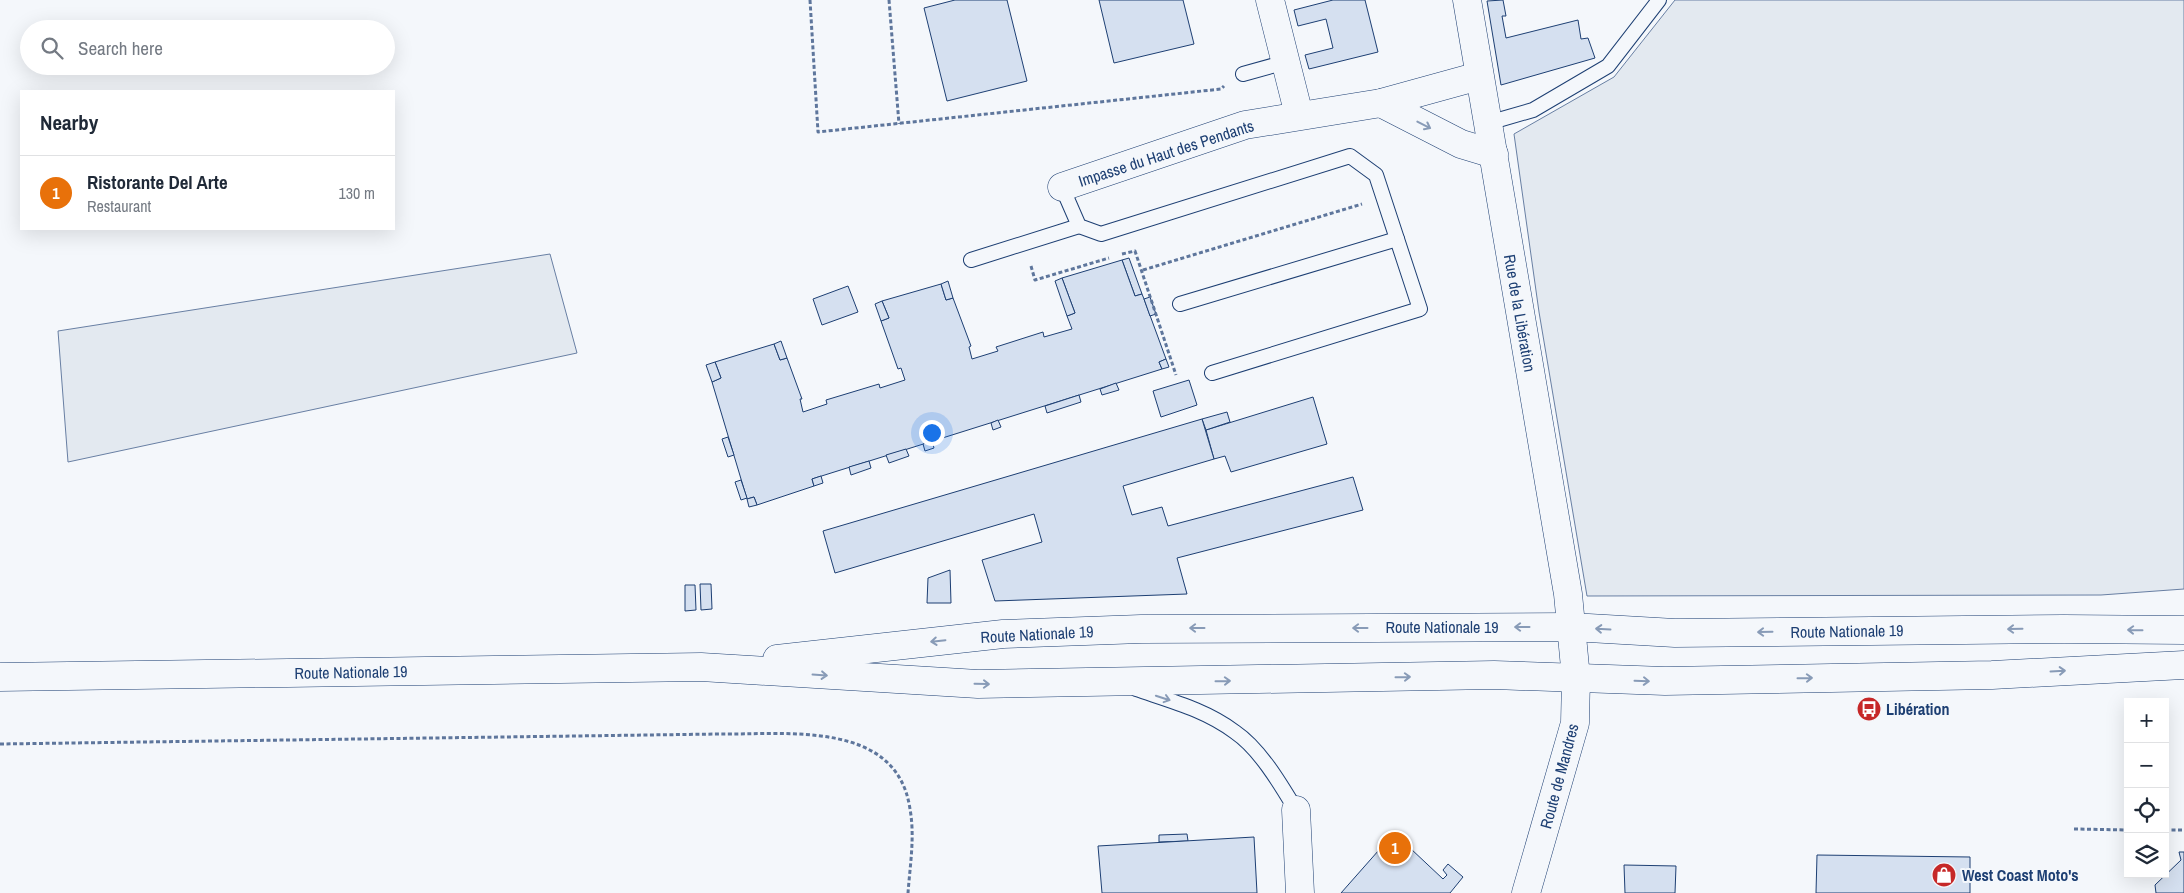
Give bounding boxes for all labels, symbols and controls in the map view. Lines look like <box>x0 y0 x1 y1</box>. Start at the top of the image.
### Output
search box <box>20 20 395 75</box>
icon: search <box>38 34 66 62</box>
text: Search here <box>78 35 163 61</box>
text: Nearby <box>40 108 98 137</box>
street label: Impasse du Haut des Pendants <box>1076 114 1256 192</box>
one-way arrow <box>1416 121 1431 130</box>
text: Ristorante Del Arte <box>87 169 228 195</box>
text: 1 <box>52 182 60 204</box>
text: 130 m <box>339 182 375 204</box>
text: Restaurant <box>87 195 151 217</box>
street label: Rue de la Libération <box>1499 253 1541 373</box>
your location <box>919 420 945 446</box>
street label: Route Nationale 19 <box>1385 616 1499 638</box>
street label: Route Nationale 19 <box>1790 619 1904 643</box>
street label: Route Nationale 19 <box>980 620 1094 648</box>
one-way arrow <box>1515 622 1531 632</box>
one-way arrow <box>1190 623 1206 633</box>
one-way arrow <box>1352 623 1368 633</box>
one-way arrow <box>1595 624 1611 633</box>
one-way arrow <box>2008 624 2024 634</box>
one-way arrow <box>2128 625 2144 634</box>
one-way arrow <box>1758 627 1774 637</box>
one-way arrow <box>930 636 946 646</box>
street label: Route Nationale 19 <box>294 660 408 684</box>
one-way arrow <box>2050 667 2066 676</box>
one-way arrow <box>812 670 828 679</box>
one-way arrow <box>1394 672 1411 682</box>
one-way arrow <box>1797 674 1813 683</box>
one-way arrow <box>1215 676 1231 685</box>
one-way arrow <box>1634 676 1650 685</box>
one-way arrow <box>974 679 990 689</box>
one-way arrow <box>1155 694 1170 703</box>
bus stop icon: Libération <box>1856 696 1882 722</box>
place label: Libération <box>1886 698 1949 720</box>
map controls <box>2124 698 2169 878</box>
button: + <box>2124 698 2169 743</box>
street label: Route de Mandres <box>1534 721 1584 831</box>
button: − <box>2124 743 2169 788</box>
button: locate <box>2124 788 2169 833</box>
pin: 1 <box>1379 829 1411 867</box>
button: layers <box>2124 833 2169 878</box>
shop icon: West Coast Moto's <box>1931 862 1957 888</box>
place label: West Coast Moto's <box>1962 864 2079 886</box>

